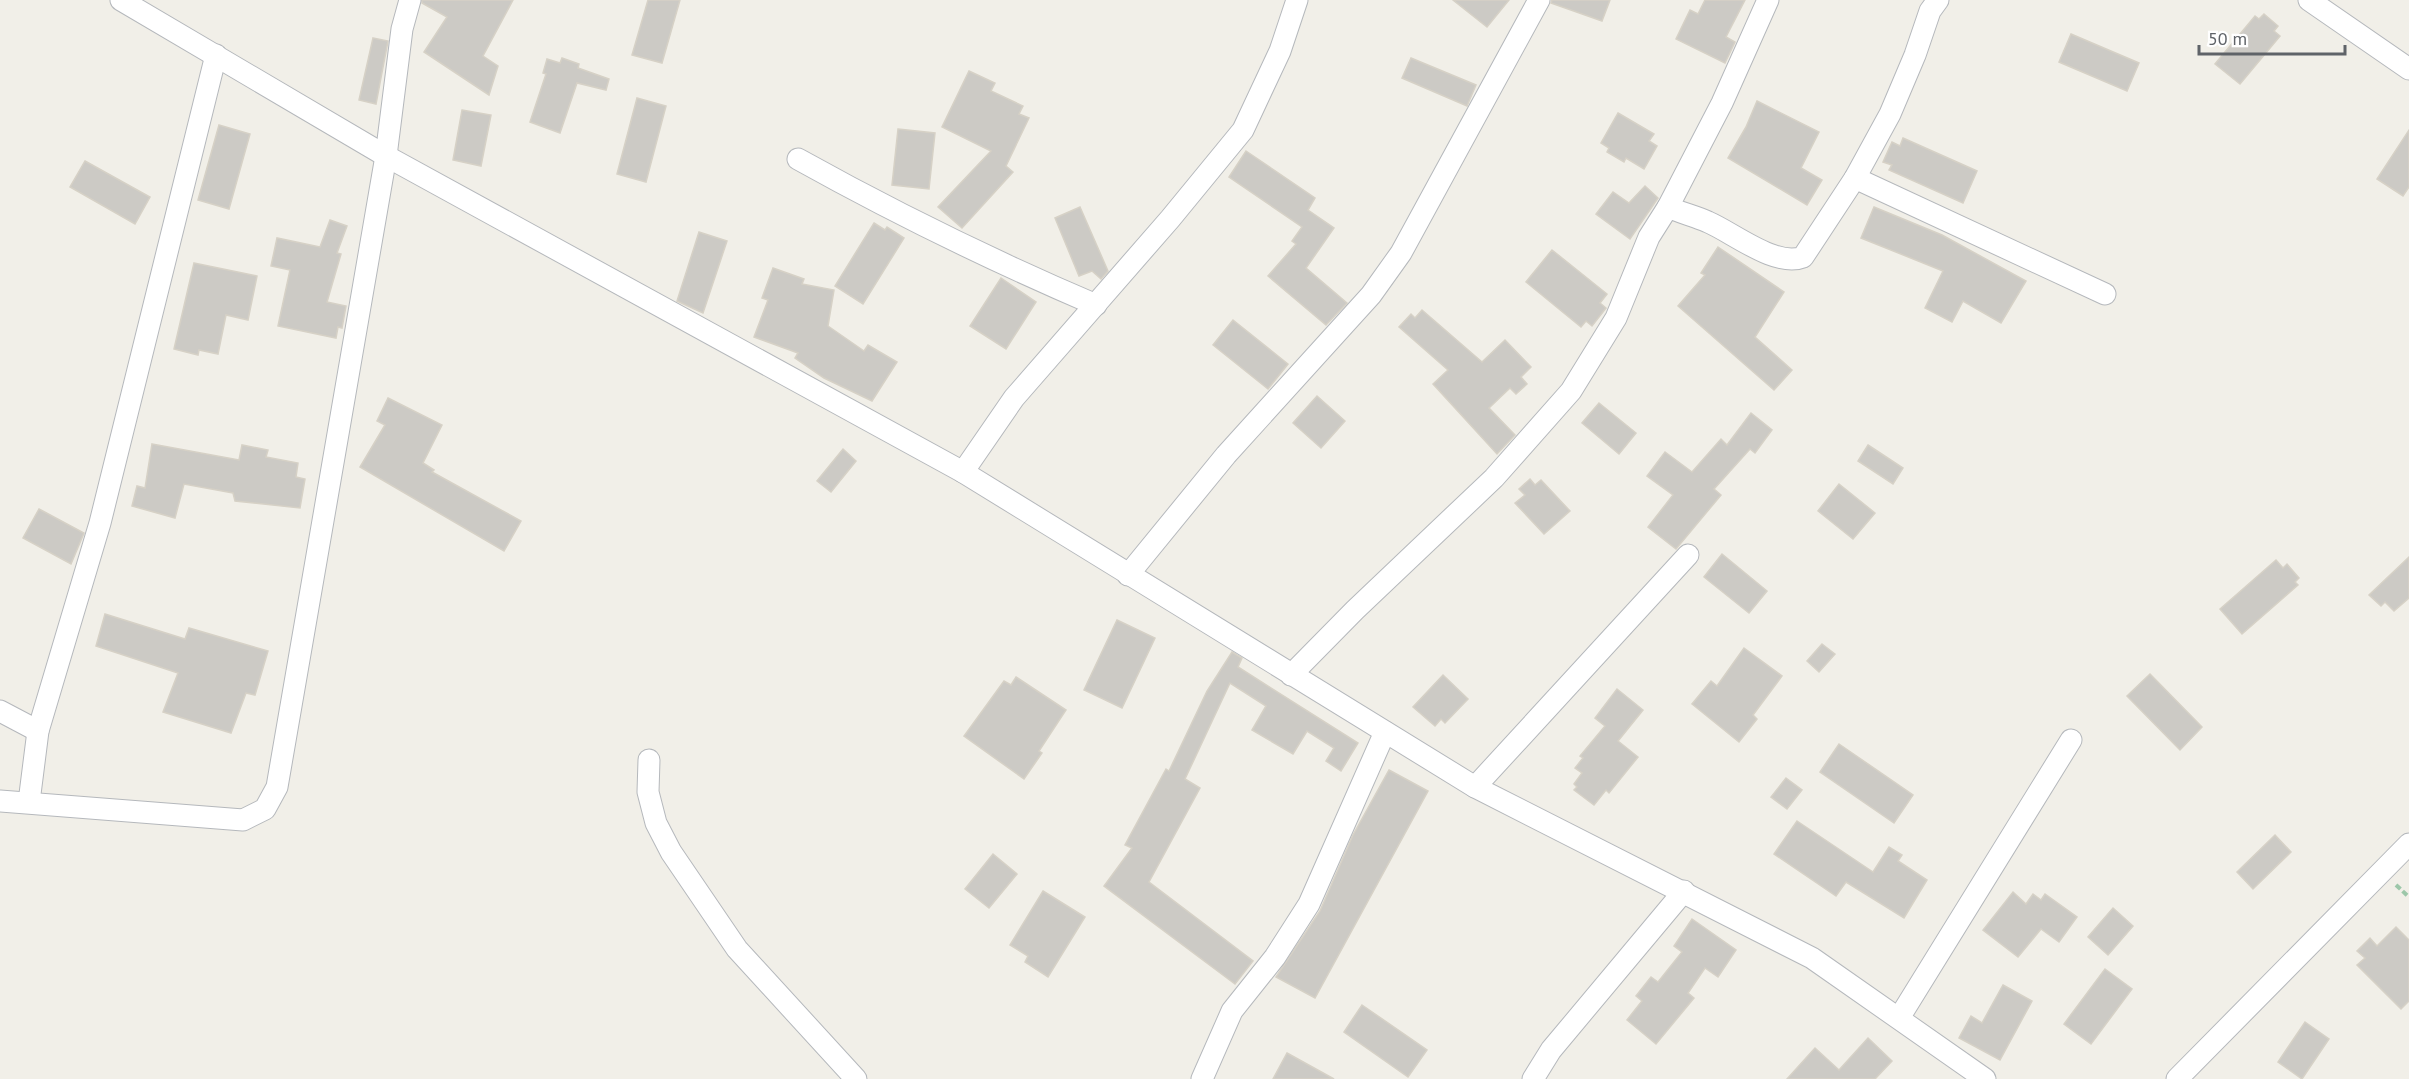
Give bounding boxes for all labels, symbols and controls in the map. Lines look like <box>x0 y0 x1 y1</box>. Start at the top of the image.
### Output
scale bar <box>2199 18 2344 56</box>
text: 50 m <box>2208 27 2247 50</box>

